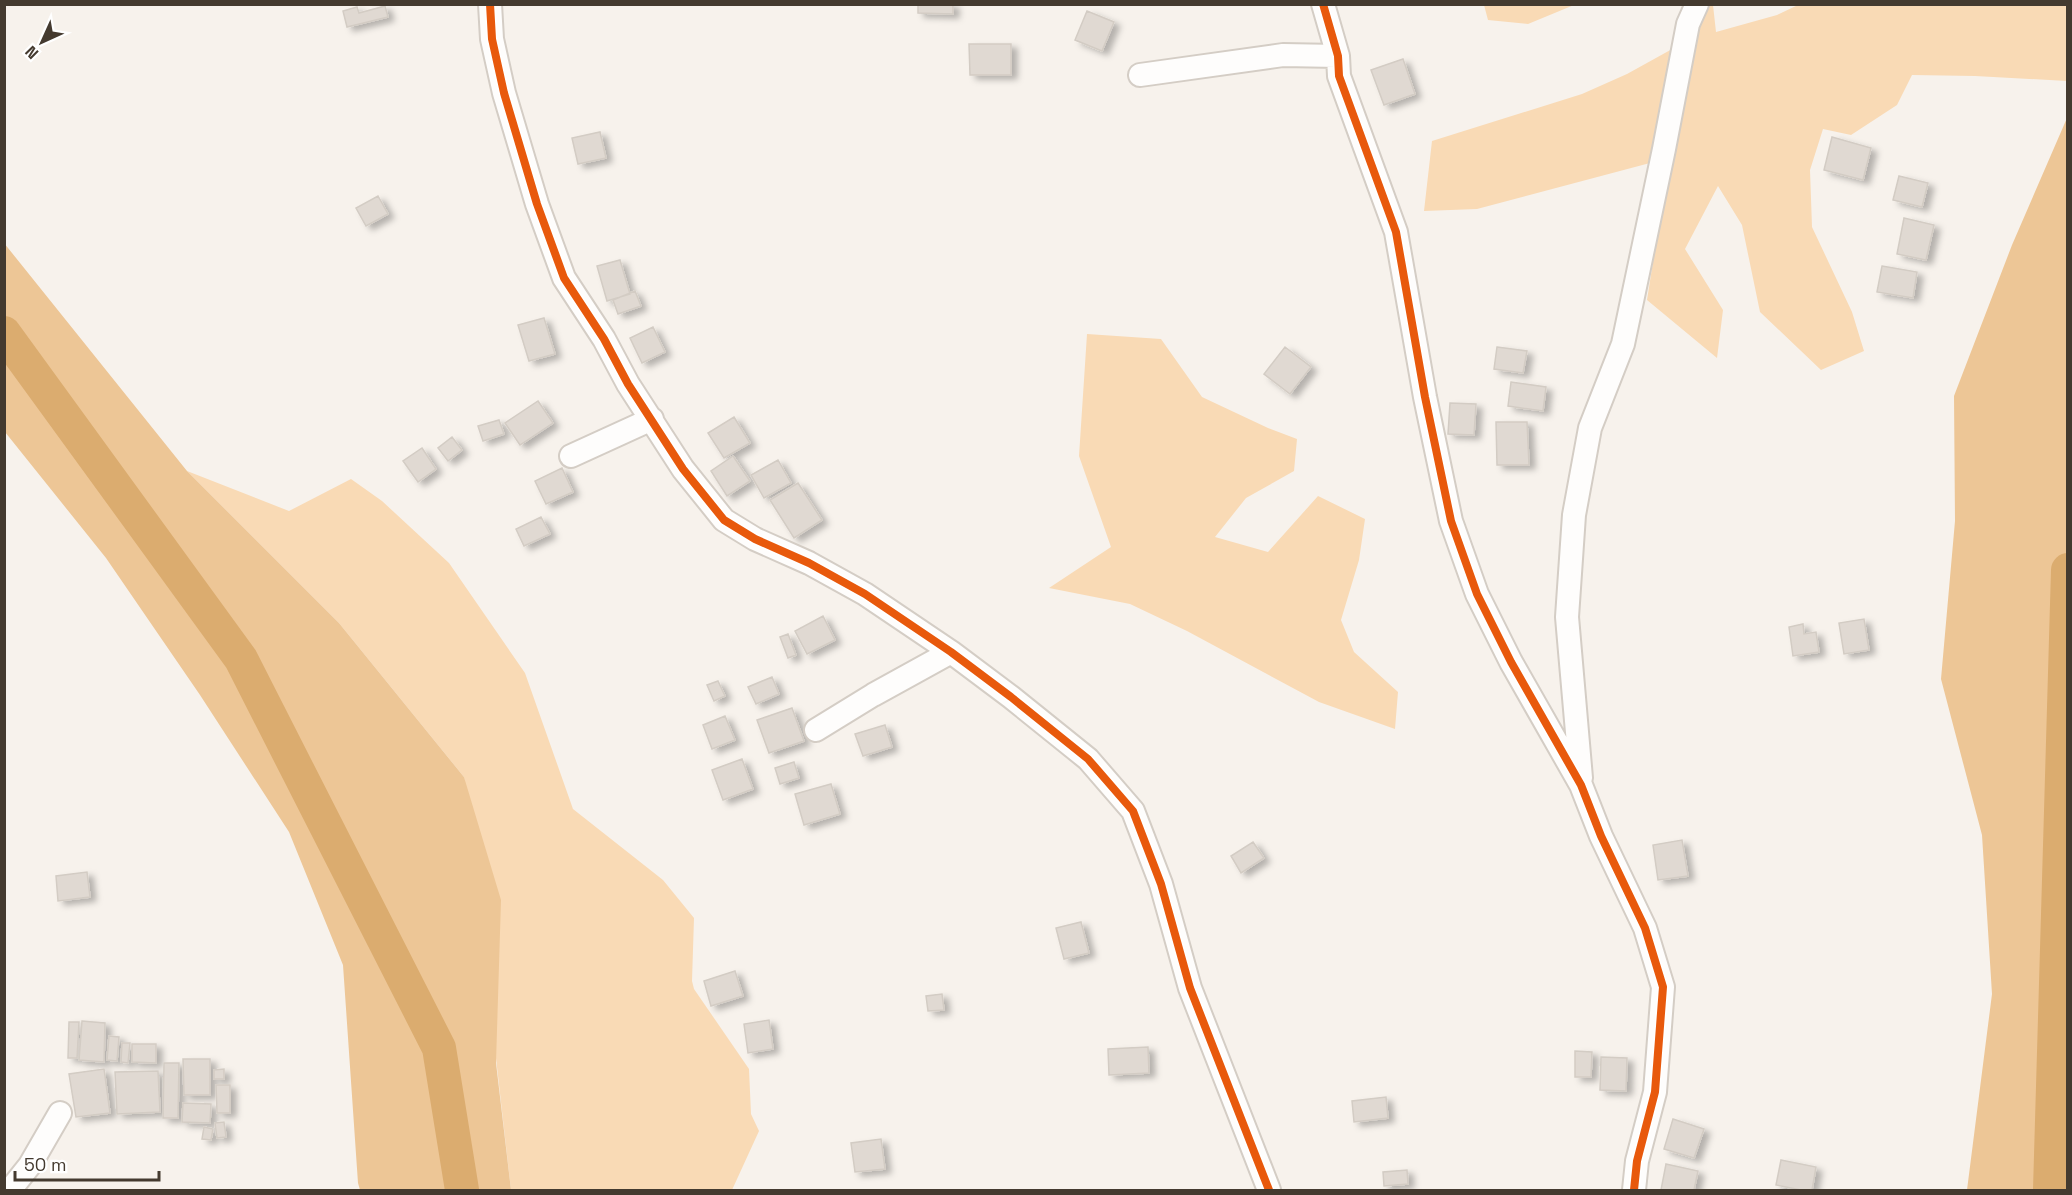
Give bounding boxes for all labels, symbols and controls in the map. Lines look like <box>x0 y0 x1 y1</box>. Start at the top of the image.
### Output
north arrow <box>12 12 72 72</box>
text: N <box>21 41 43 63</box>
scale bar <box>15 1144 159 1182</box>
text: 50 m <box>24 1153 66 1176</box>

